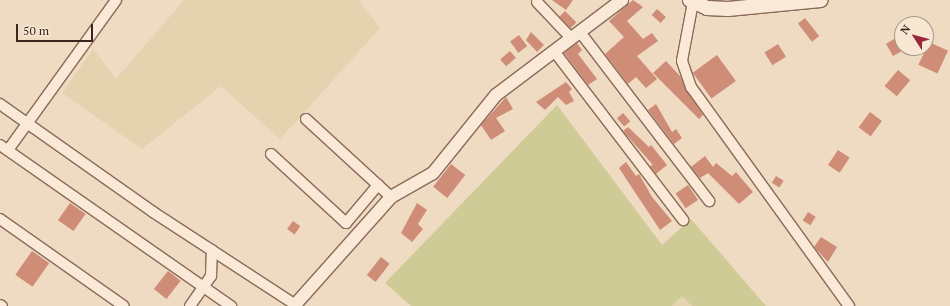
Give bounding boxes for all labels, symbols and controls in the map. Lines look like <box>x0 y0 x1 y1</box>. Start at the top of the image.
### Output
scale bar <box>18 16 95 42</box>
north arrow <box>894 16 934 56</box>
text: N <box>897 22 913 37</box>
text: 50 m <box>23 23 49 38</box>

